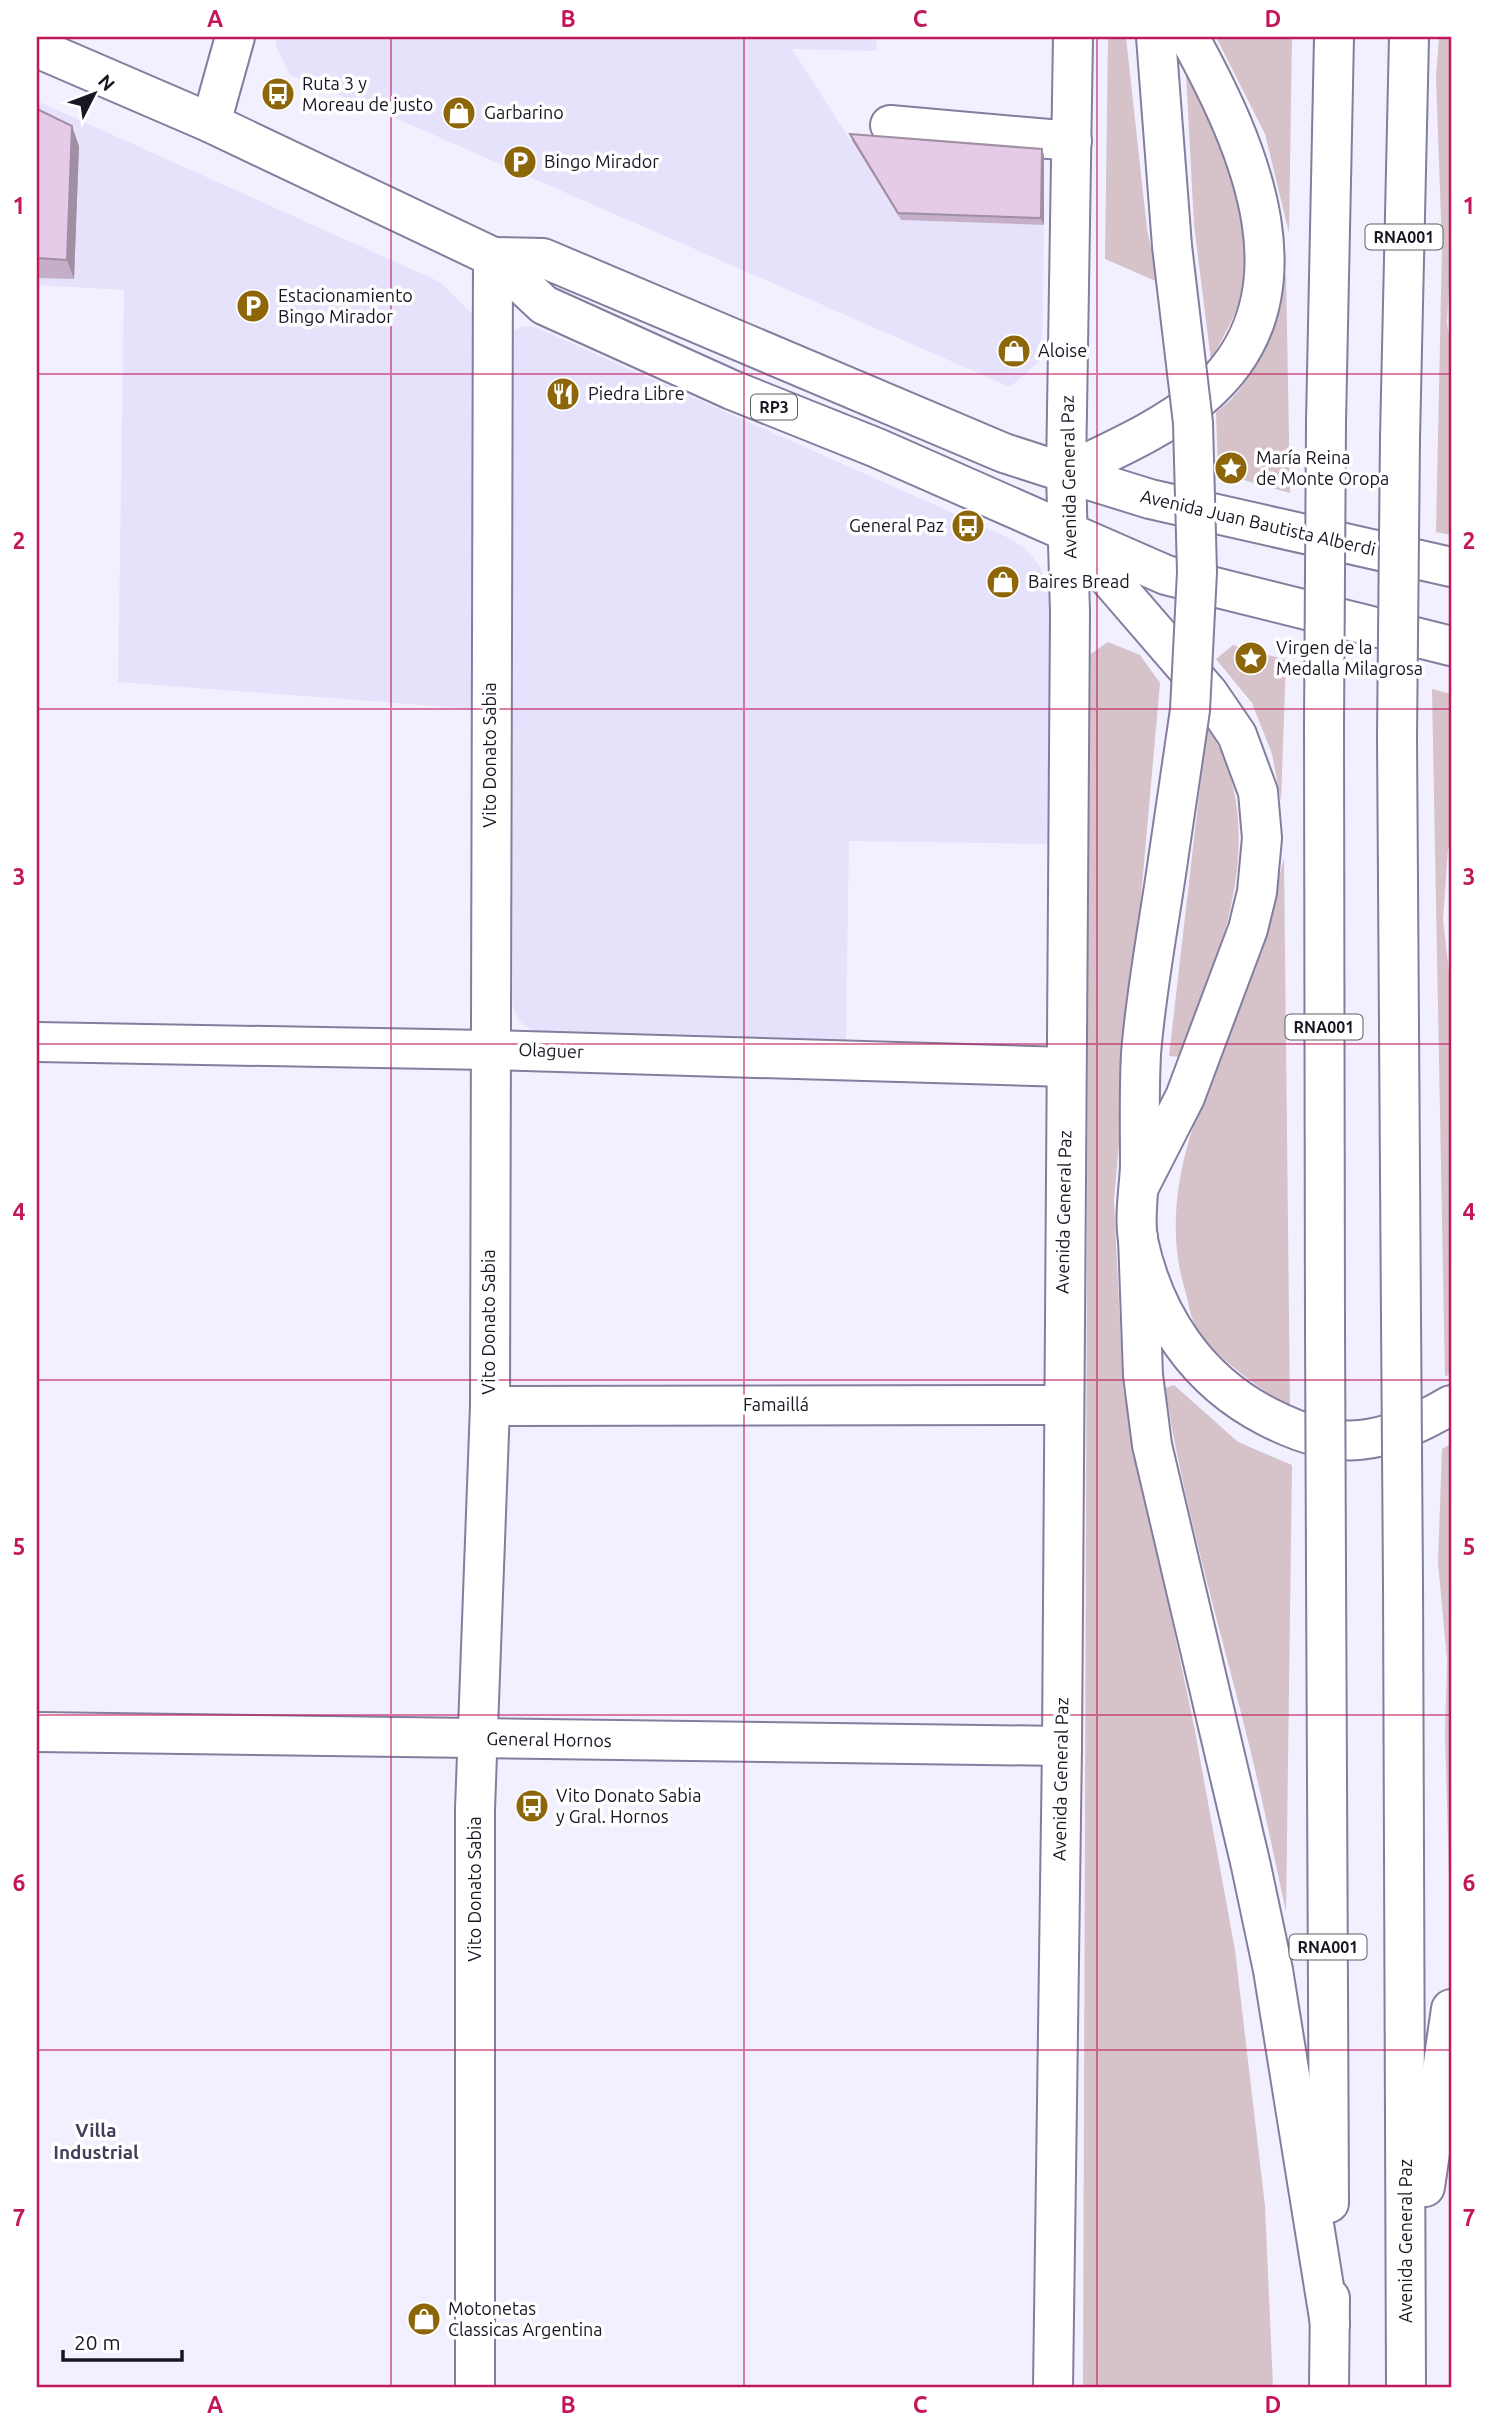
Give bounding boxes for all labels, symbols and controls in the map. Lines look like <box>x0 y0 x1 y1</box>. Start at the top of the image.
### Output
text: A <box>207 6 223 31</box>
text: B <box>560 6 576 31</box>
text: C <box>913 6 928 31</box>
text: D <box>1265 6 1281 31</box>
north arrow <box>60 60 130 130</box>
text: N <box>94 70 120 95</box>
place label: Ruta 3 y Moreau de justo <box>302 73 433 114</box>
bus stop icon: Ruta 3 y Moreau de justo <box>259 75 297 113</box>
shop icon: Garbarino <box>440 94 478 132</box>
place label: Garbarino <box>484 102 564 122</box>
parking icon: Bingo Mirador <box>501 143 539 181</box>
place label: Bingo Mirador <box>544 151 659 171</box>
text: 1 <box>13 193 25 218</box>
text: 1 <box>1463 193 1475 218</box>
road number: RNA001 <box>1366 224 1442 249</box>
place label: Estacionamiento Bingo Mirador <box>278 285 413 326</box>
parking icon: Estacionamiento Bingo Mirador <box>234 287 272 325</box>
shop icon: Aloise <box>995 332 1033 370</box>
place label: Aloise <box>1038 340 1087 360</box>
restaurant icon: Piedra Libre <box>544 375 582 413</box>
place label: Piedra Libre <box>588 383 685 403</box>
road number: RP3 <box>751 394 797 420</box>
street label: Avenida General Paz <box>1057 395 1079 559</box>
place label: María Reina de Monte Oropa <box>1256 447 1389 488</box>
place icon: María Reina de Monte Oropa <box>1212 449 1250 487</box>
street label: Avenida Juan Bautista Alberdi <box>1139 485 1378 559</box>
bus stop icon: General Paz <box>949 507 987 545</box>
place label: General Paz <box>849 515 944 535</box>
text: 2 <box>13 528 25 553</box>
text: 2 <box>1463 528 1475 553</box>
shop icon: Baires Bread <box>984 563 1022 601</box>
place label: Baires Bread <box>1028 571 1130 591</box>
place label: Virgen de la Medalla Milagrosa <box>1276 637 1423 678</box>
place icon: Virgen de la Medalla Milagrosa <box>1232 639 1270 677</box>
street label: Vito Donato Sabia <box>479 682 499 828</box>
text: 3 <box>13 864 25 889</box>
text: 3 <box>1463 864 1475 889</box>
road number: RNA001 <box>1286 1015 1362 1040</box>
street label: Olaguer <box>518 1039 584 1061</box>
street label: Avenida General Paz <box>1052 1130 1074 1294</box>
text: 4 <box>13 1199 26 1224</box>
text: 4 <box>1463 1199 1476 1224</box>
street label: Vito Donato Sabia <box>478 1249 498 1395</box>
street label: Famaillá <box>743 1394 809 1414</box>
text: 5 <box>13 1534 25 1559</box>
text: 5 <box>1463 1534 1475 1559</box>
street label: Avenida General Paz <box>1049 1697 1071 1861</box>
street label: General Hornos <box>486 1728 612 1750</box>
place label: Vito Donato Sabia y Gral. Hornos <box>556 1785 701 1826</box>
bus stop icon: Vito Donato Sabia y Gral. Hornos <box>513 1787 551 1825</box>
street label: Vito Donato Sabia <box>464 1816 484 1962</box>
text: 6 <box>13 1870 26 1895</box>
text: 6 <box>1463 1870 1476 1895</box>
road number: RNA001 <box>1290 1935 1366 1960</box>
district label: Villa Industrial <box>53 2119 139 2163</box>
street label: Avenida General Paz <box>1395 2159 1415 2323</box>
text: 7 <box>13 2205 25 2230</box>
text: 7 <box>1463 2205 1475 2230</box>
place label: Motonetas Classicas Argentina <box>448 2298 603 2339</box>
shop icon: Motonetas Classicas Argentina <box>405 2300 443 2338</box>
scale bar <box>63 2319 182 2363</box>
text: 20 m <box>74 2330 121 2354</box>
text: A <box>207 2392 223 2417</box>
text: B <box>560 2392 576 2417</box>
text: C <box>913 2392 928 2417</box>
text: D <box>1265 2392 1281 2417</box>

